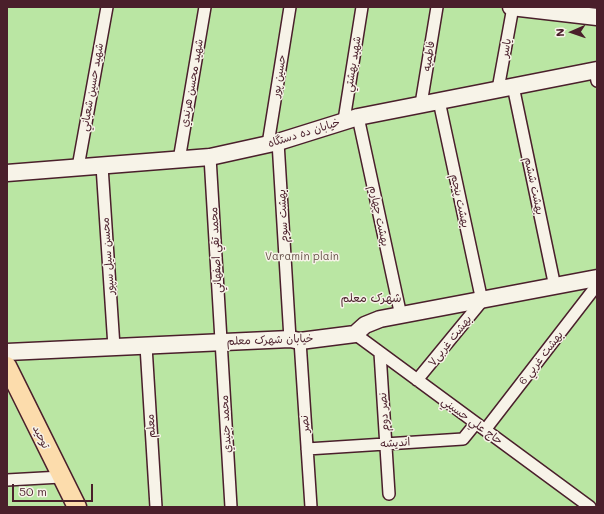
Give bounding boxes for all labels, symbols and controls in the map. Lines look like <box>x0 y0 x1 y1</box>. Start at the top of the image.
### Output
north arrow <box>552 12 592 52</box>
text: N <box>552 28 567 37</box>
street label: شهيد بهشتي <box>342 35 364 93</box>
street label: یاسر <box>498 37 514 59</box>
street label: شهيد محسن هرندي <box>178 38 206 128</box>
street label: فاطميه <box>420 40 438 72</box>
street label: شهيد حسين شعباني <box>78 42 106 132</box>
street label: حسين پور <box>269 54 289 98</box>
street label: خیابان ده دستگاه <box>266 116 342 150</box>
street label: بهشت ششم <box>521 156 547 216</box>
street label: بهشت پنجم <box>448 173 472 229</box>
street label: بهشت چهارم <box>366 185 392 247</box>
street label: بهشت سوم <box>275 189 291 243</box>
street label: محمد تقي اصفهاني <box>207 207 225 293</box>
street label: محسن سيل سپور <box>99 217 117 295</box>
park label: Varamin plain <box>265 250 339 264</box>
district label: شهرک معلم <box>340 291 402 305</box>
street label: بهشت غربی۷ <box>425 313 475 369</box>
street label: بهشت غربي 6 <box>516 329 566 387</box>
street label: خیابان شهرک معلم <box>226 332 314 348</box>
street label: نصر دوم <box>376 392 392 432</box>
street label: حاج علي حسيني <box>439 394 505 448</box>
street label: محمد جنيدي <box>218 395 234 453</box>
street label: معلم <box>144 414 158 438</box>
street label: نصر <box>298 415 312 433</box>
street label: توحید <box>30 423 52 451</box>
street label: اندیشه <box>379 435 411 451</box>
scale bar <box>14 476 95 502</box>
text: 50 m <box>19 483 47 499</box>

